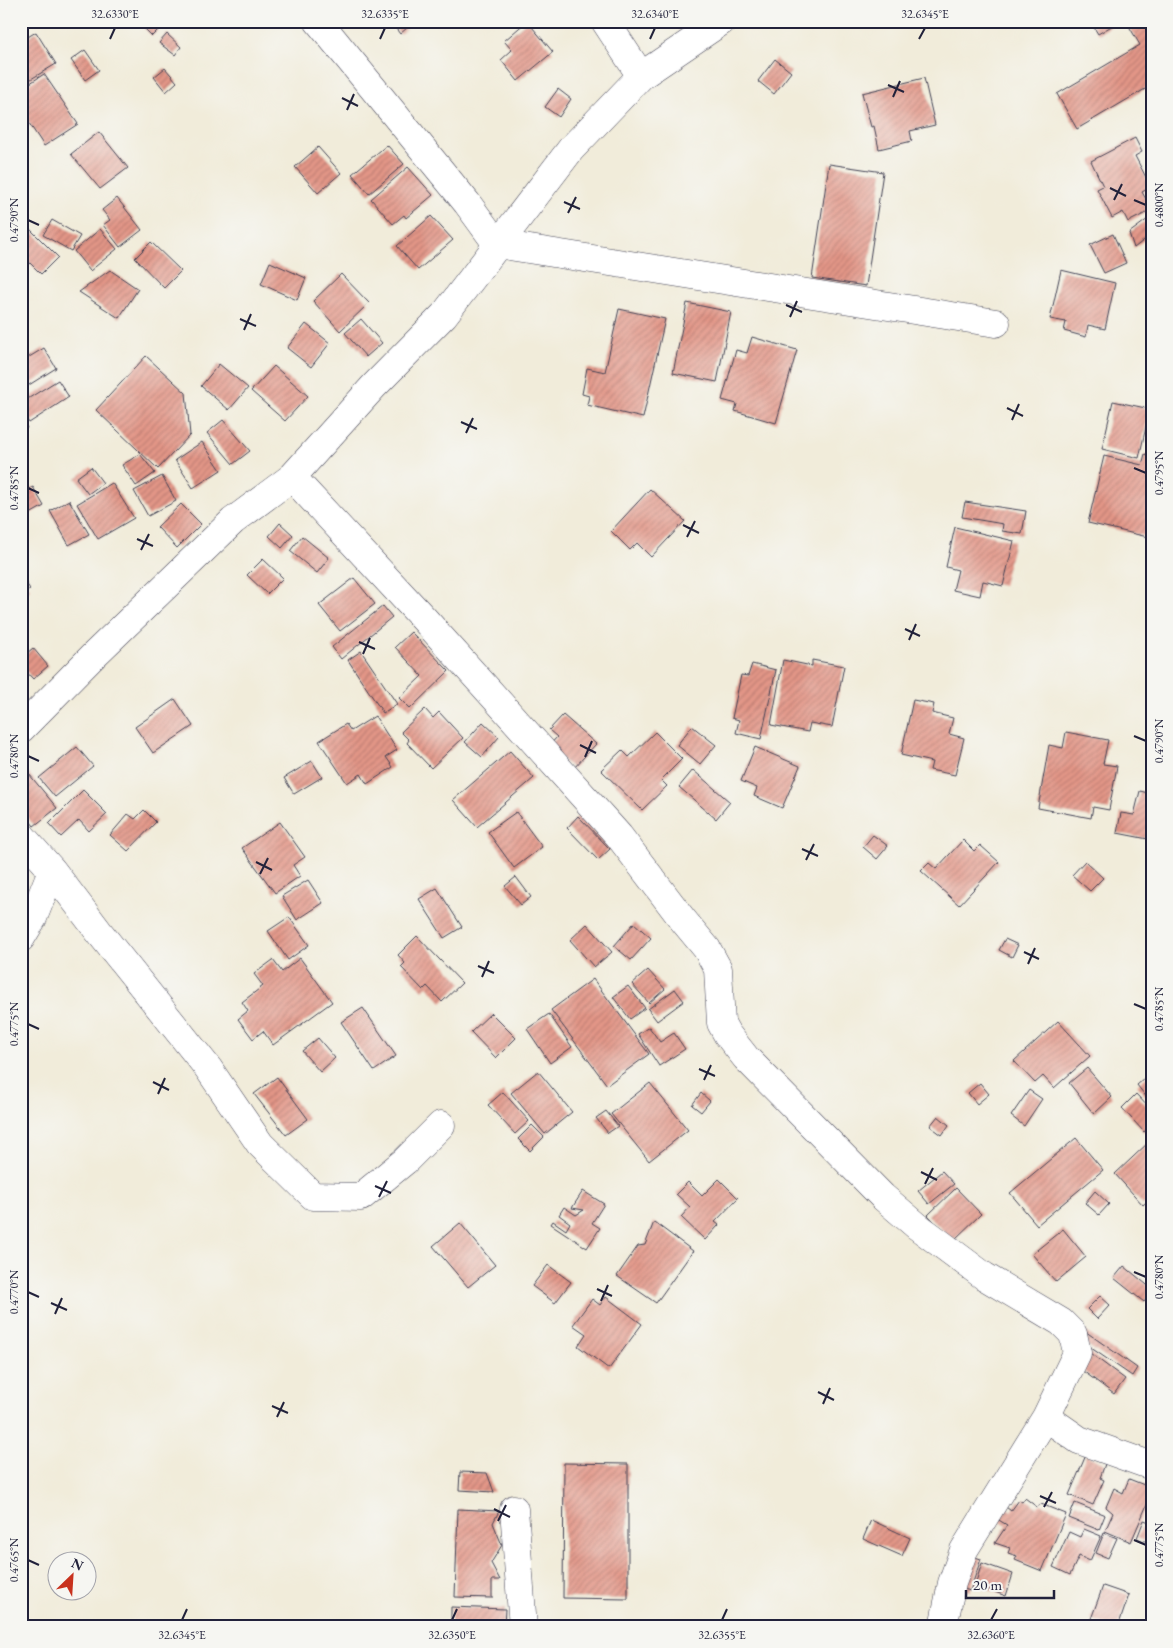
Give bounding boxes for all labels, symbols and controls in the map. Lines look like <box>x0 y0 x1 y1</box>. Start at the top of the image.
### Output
text: 32.6330°E <box>91 6 139 22</box>
text: 32.6335°E <box>361 6 409 22</box>
text: 32.6340°E <box>631 6 679 22</box>
text: 32.6345°E <box>901 6 949 22</box>
text: 0.4800°N <box>1151 182 1167 227</box>
text: 0.4790°N <box>6 197 22 242</box>
text: 0.4795°N <box>1151 450 1167 495</box>
text: 0.4785°N <box>6 465 22 510</box>
text: 0.4790°N <box>1151 718 1167 763</box>
text: 0.4780°N <box>6 733 22 778</box>
text: 0.4785°N <box>1151 986 1167 1031</box>
text: 0.4775°N <box>6 1001 22 1046</box>
text: 0.4780°N <box>1151 1254 1167 1299</box>
text: 0.4770°N <box>6 1269 22 1314</box>
text: 0.4775°N <box>1151 1522 1167 1567</box>
text: 0.4765°N <box>6 1537 22 1582</box>
north arrow <box>48 1550 98 1600</box>
text: N <box>69 1554 87 1575</box>
scale bar <box>966 1568 1053 1600</box>
text: 20 m <box>973 1575 1002 1594</box>
text: 32.6345°E <box>158 1627 206 1643</box>
text: 32.6350°E <box>428 1627 476 1643</box>
text: 32.6355°E <box>698 1627 746 1643</box>
text: 32.6360°E <box>967 1627 1015 1643</box>

